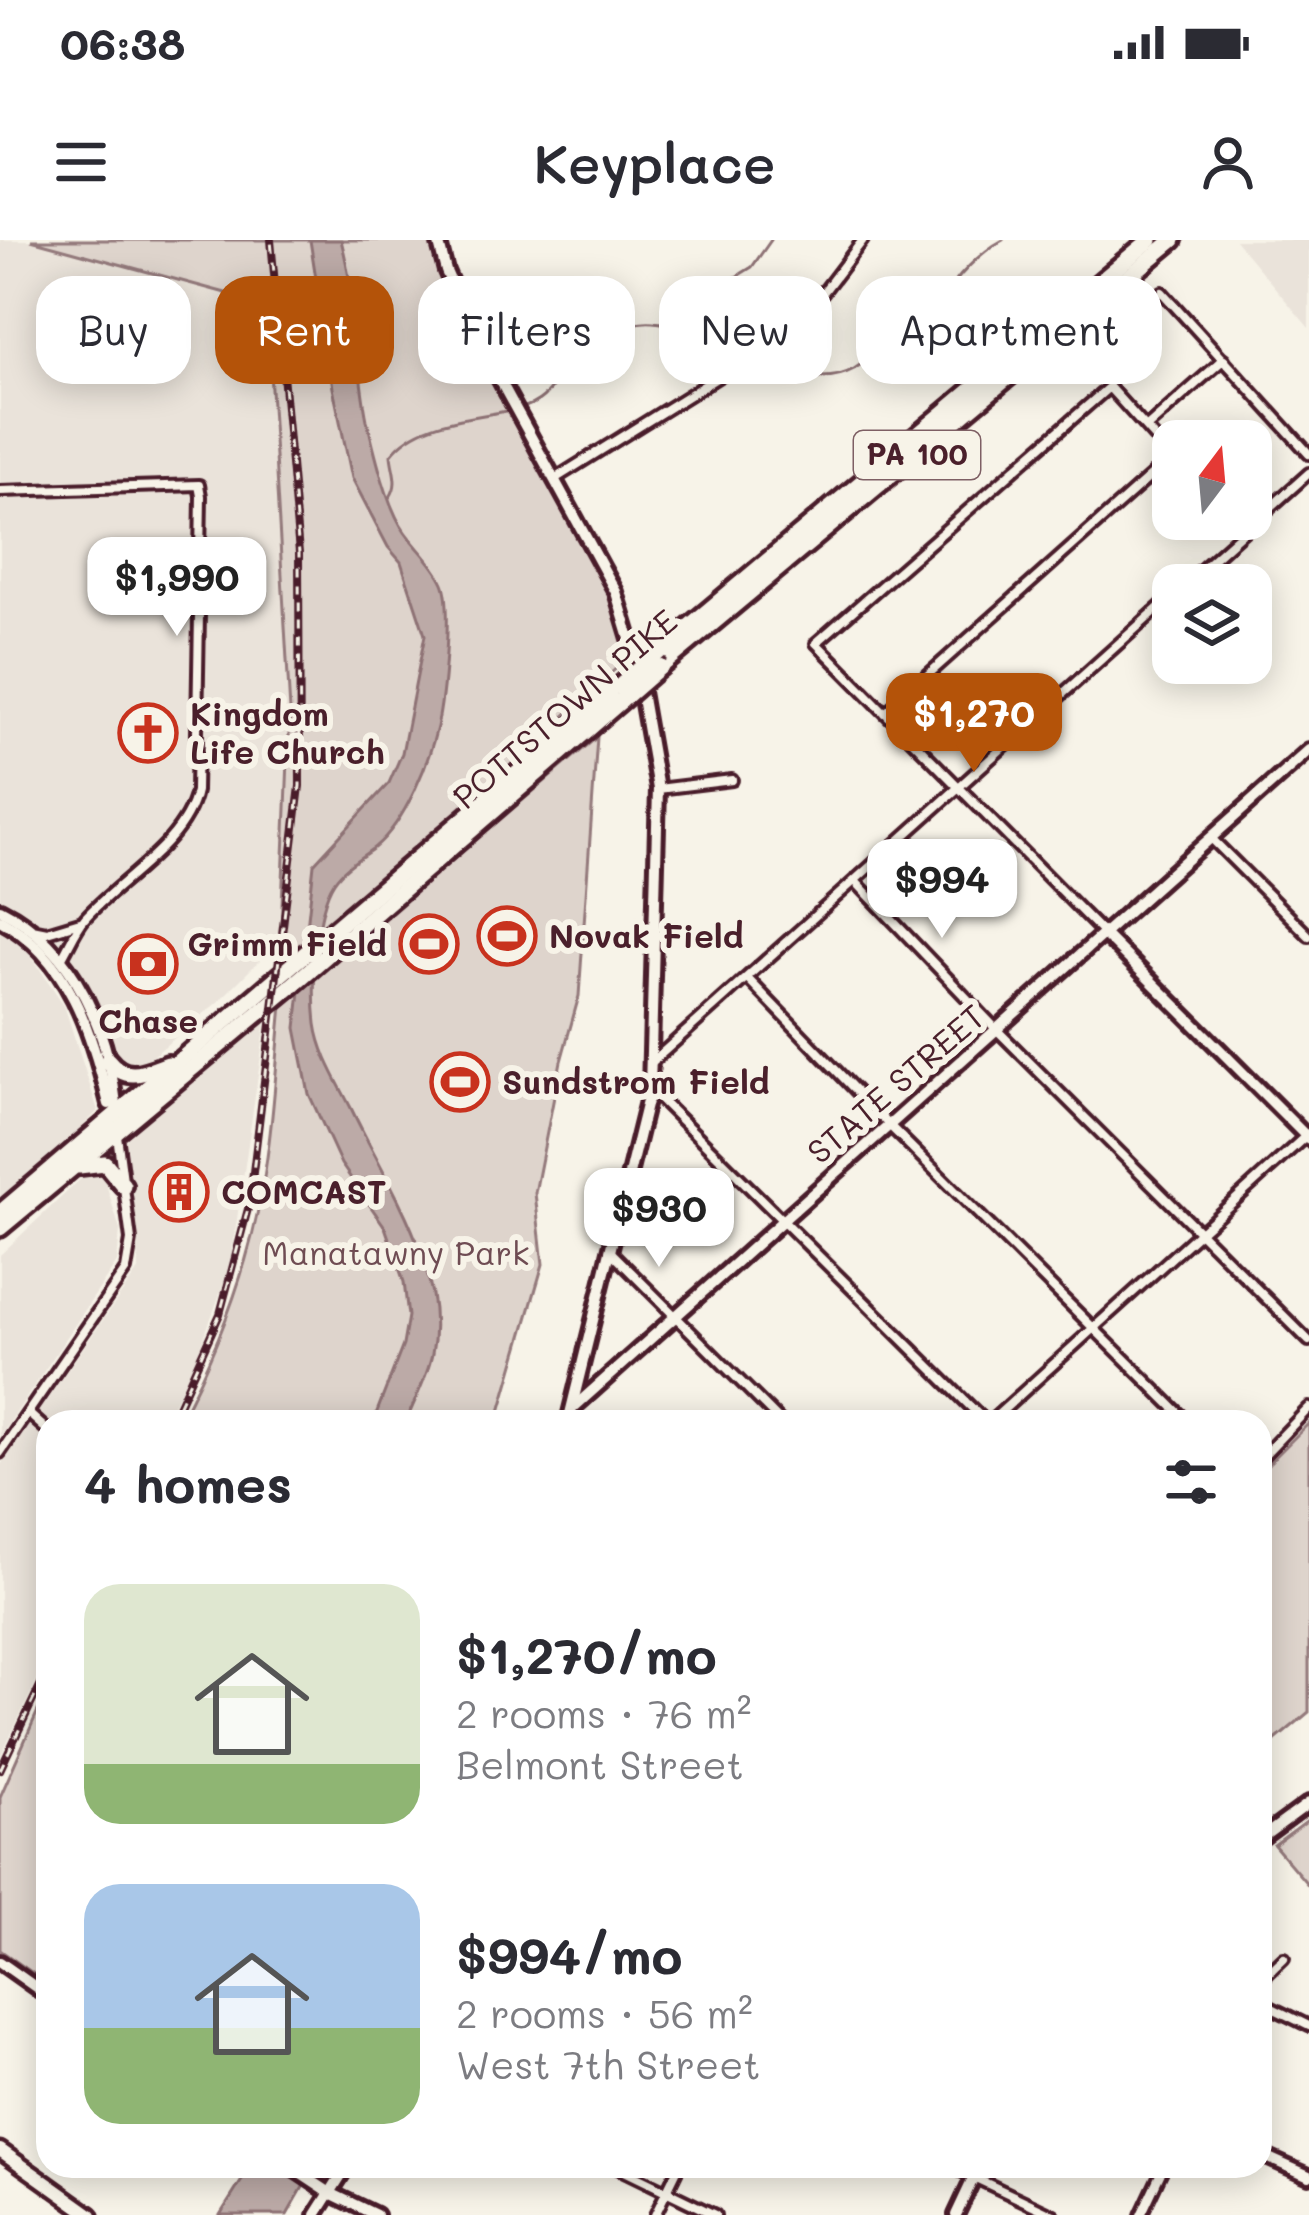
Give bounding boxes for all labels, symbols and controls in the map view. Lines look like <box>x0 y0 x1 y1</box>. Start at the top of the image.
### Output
text: 06:38 <box>60 13 185 71</box>
text: Keyplace <box>533 127 776 198</box>
icon: menu <box>48 129 114 195</box>
icon: person <box>1195 129 1261 195</box>
chip: Buy <box>36 276 191 384</box>
chip: Rent <box>215 276 394 384</box>
chip: Filters <box>418 276 635 384</box>
chip: New <box>659 276 832 384</box>
chip: Apartment <box>856 276 1162 384</box>
north arrow <box>1152 420 1272 540</box>
map controls <box>1152 420 1272 684</box>
road number: PA 100 <box>854 431 980 479</box>
pin: $1,990 <box>79 537 275 639</box>
text: $1,990 <box>114 550 240 601</box>
button: layers <box>1152 564 1272 684</box>
street label: POTTSTOWN PIKE <box>443 599 685 817</box>
pin: $1,270 <box>876 673 1072 775</box>
text: $1,270 <box>913 686 1035 737</box>
place label: Kingdom Life Church <box>190 691 385 772</box>
church icon: Kingdom Life Church <box>117 702 179 764</box>
pin: $994 <box>871 839 1013 941</box>
text: $994 <box>894 852 990 903</box>
sports icon: Novak Field <box>476 905 538 967</box>
sports icon: Grimm Field <box>398 913 460 975</box>
place label: Novak Field <box>549 913 744 956</box>
place label: Grimm Field <box>187 921 387 964</box>
bank icon: Chase <box>117 933 179 995</box>
street label: STATE STREET <box>797 994 993 1172</box>
place label: Chase <box>98 998 198 1041</box>
sports icon: Sundstrom Field <box>429 1051 491 1113</box>
place label: Sundstrom Field <box>502 1059 770 1102</box>
building icon: COMCAST <box>148 1161 210 1223</box>
pin: $930 <box>588 1168 730 1270</box>
place label: COMCAST <box>221 1169 387 1212</box>
text: $930 <box>611 1181 707 1232</box>
park label: Manatawny Park <box>262 1230 530 1274</box>
text: 4 homes <box>84 1449 292 1516</box>
icon: filters <box>1158 1449 1224 1515</box>
text: $1,270/mo <box>456 1620 717 1687</box>
icon: home <box>180 1632 324 1776</box>
text: 2 rooms · 76 m² <box>456 1687 752 1738</box>
text: Belmont Street <box>456 1738 744 1789</box>
text: $994/mo <box>456 1920 682 1987</box>
icon: home <box>180 1932 324 2076</box>
text: 2 rooms · 56 m² <box>456 1987 753 2038</box>
text: West 7th Street <box>456 2038 760 2089</box>

